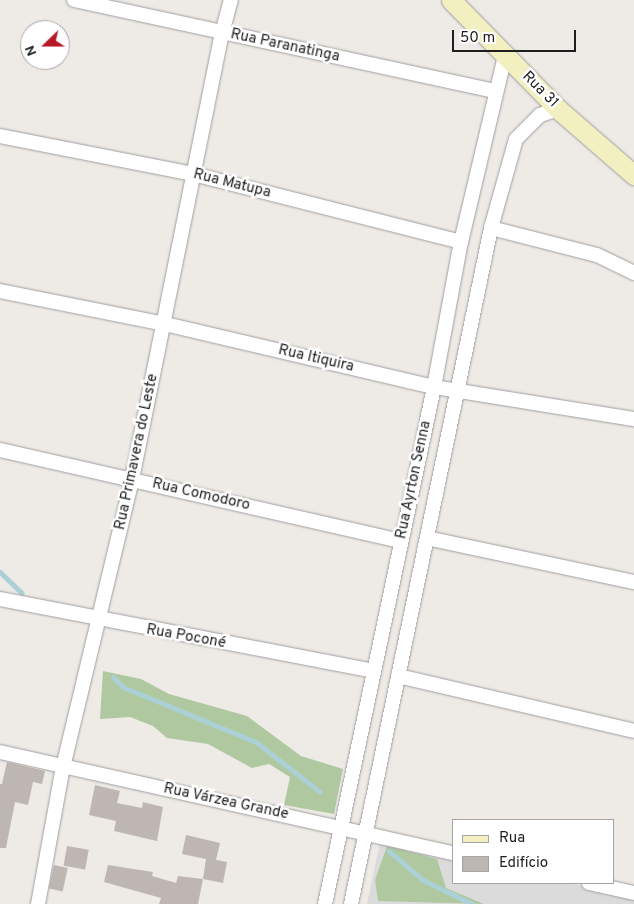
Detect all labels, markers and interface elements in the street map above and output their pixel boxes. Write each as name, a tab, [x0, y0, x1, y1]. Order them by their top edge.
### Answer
north arrow	[20, 20, 70, 70]
scale bar	[454, 20, 578, 52]
street label: Rua Paranatinga	[229, 26, 341, 66]
text: 50 m	[460, 29, 495, 48]
text: N	[22, 43, 41, 58]
street label: Rua 31	[518, 68, 562, 112]
street label: Rua Matupa	[191, 166, 273, 202]
street label: Rua Itiquira	[276, 342, 356, 376]
street label: Rua Primavera do Leste	[112, 372, 162, 532]
street label: Rua Ayrton Senna	[393, 419, 435, 541]
street label: Rua Comodoro	[150, 475, 252, 515]
street label: Rua Poconé	[145, 621, 227, 653]
street label: Rua Várzea Grande	[162, 780, 290, 824]
legend	[452, 819, 614, 884]
text: Rua	[499, 829, 525, 848]
text: Edifício	[499, 854, 548, 873]

